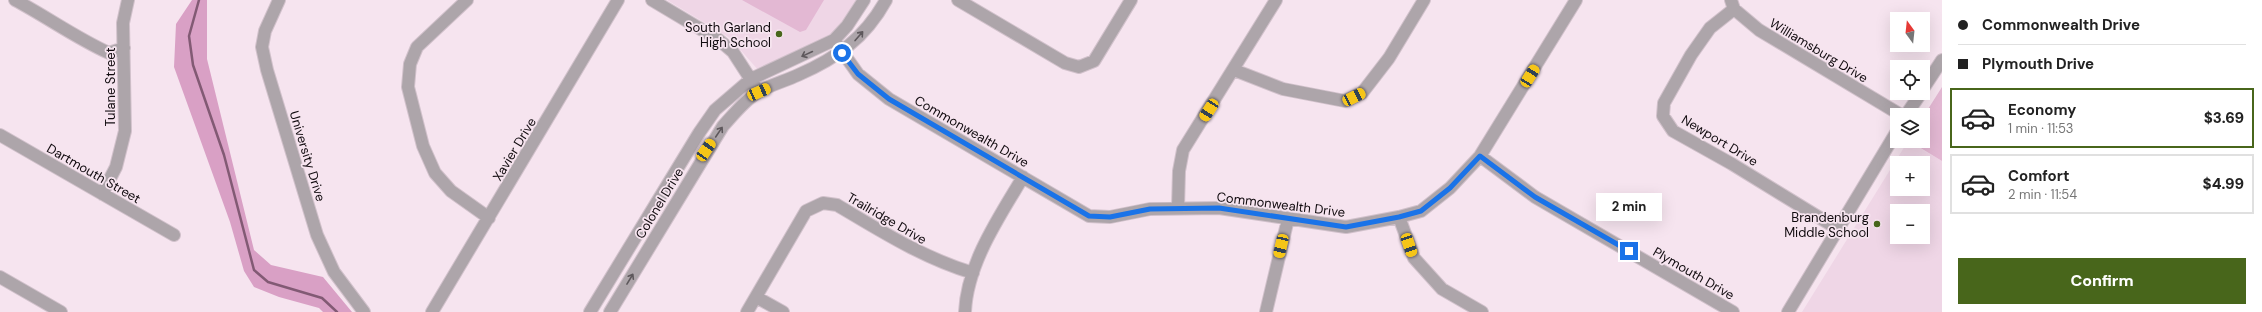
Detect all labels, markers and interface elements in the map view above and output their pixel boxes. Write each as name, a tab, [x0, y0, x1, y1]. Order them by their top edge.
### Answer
north arrow	[1890, 12, 1930, 52]
map controls	[1890, 12, 1930, 244]
street label: Williamsburg Drive	[1767, 14, 1871, 86]
text: Commonwealth Drive	[1982, 15, 2140, 35]
place label: South Garland High School	[685, 19, 771, 51]
marker: South Garland High School	[774, 29, 784, 39]
one-way arrow	[854, 31, 863, 42]
route start	[833, 44, 851, 62]
street label: Tulane Street	[102, 47, 119, 127]
one-way arrow	[801, 51, 813, 58]
text: Plymouth Drive	[1982, 54, 2094, 74]
button: locate	[1890, 60, 1930, 100]
car	[1519, 63, 1541, 89]
car	[746, 82, 772, 102]
car	[1341, 86, 1367, 108]
street label: Commonwealth Drive	[912, 92, 1032, 171]
car	[1197, 97, 1221, 123]
icon: car	[1960, 100, 1996, 136]
text: Economy	[2008, 100, 2076, 120]
button: layers	[1890, 108, 1930, 148]
text: $3.69	[2204, 108, 2244, 128]
street label: University Drive	[286, 109, 329, 204]
street label: Newport Drive	[1678, 111, 1761, 170]
street label: Xavier Drive	[489, 115, 540, 184]
text: 1 min · 11:53	[2008, 120, 2074, 137]
one-way arrow	[715, 126, 723, 137]
car	[694, 137, 718, 163]
street label: Dartmouth Street	[44, 140, 144, 207]
button: +	[1890, 156, 1930, 196]
street label: Colonel Drive	[632, 165, 687, 242]
icon: car	[1960, 166, 1996, 202]
text: Comfort	[2008, 166, 2069, 186]
text: $4.99	[2203, 174, 2244, 194]
text: 2 min · 11:54	[2008, 186, 2077, 203]
street label: Commonwealth Drive	[1216, 188, 1346, 221]
street label: Trailridge Drive	[844, 189, 930, 248]
callout: 2 min	[1596, 193, 1662, 221]
text: 2 min	[1612, 198, 1646, 215]
button: −	[1890, 204, 1930, 244]
place label: Brandenburg Middle School	[1784, 209, 1869, 241]
marker: Brandenburg Middle School	[1872, 219, 1882, 229]
car	[1399, 232, 1419, 258]
car	[1272, 233, 1290, 259]
route end	[1620, 242, 1638, 260]
street label: Plymouth Drive	[1650, 243, 1738, 304]
button: Confirm	[1958, 258, 2246, 304]
one-way arrow	[627, 273, 635, 285]

